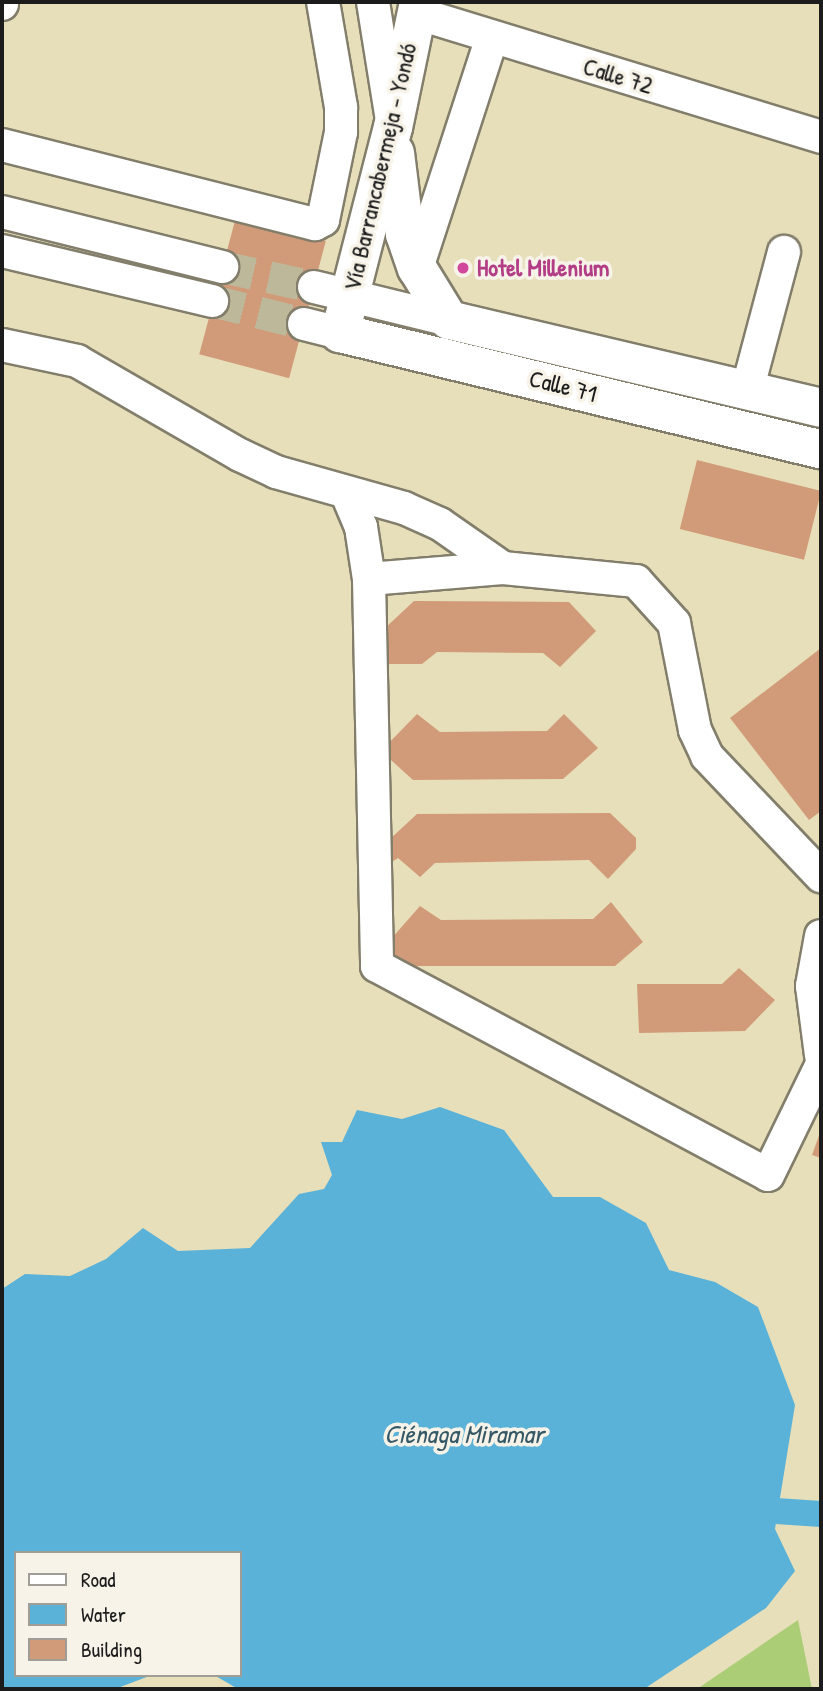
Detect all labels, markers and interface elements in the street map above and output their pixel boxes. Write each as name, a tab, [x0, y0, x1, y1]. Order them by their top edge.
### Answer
street label: Vía Barrancabermeja - Yondó	[337, 40, 423, 294]
street label: Calle 72	[580, 52, 656, 100]
place label: Hotel Millenium	[477, 254, 609, 282]
marker: Hotel Millenium	[455, 260, 471, 276]
street label: Calle 71	[526, 364, 600, 408]
water label: Ciénaga Miramar	[384, 1418, 544, 1450]
legend	[14, 1551, 242, 1677]
text: Road	[81, 1565, 115, 1594]
text: Water	[81, 1600, 126, 1629]
text: Building	[81, 1635, 142, 1664]

